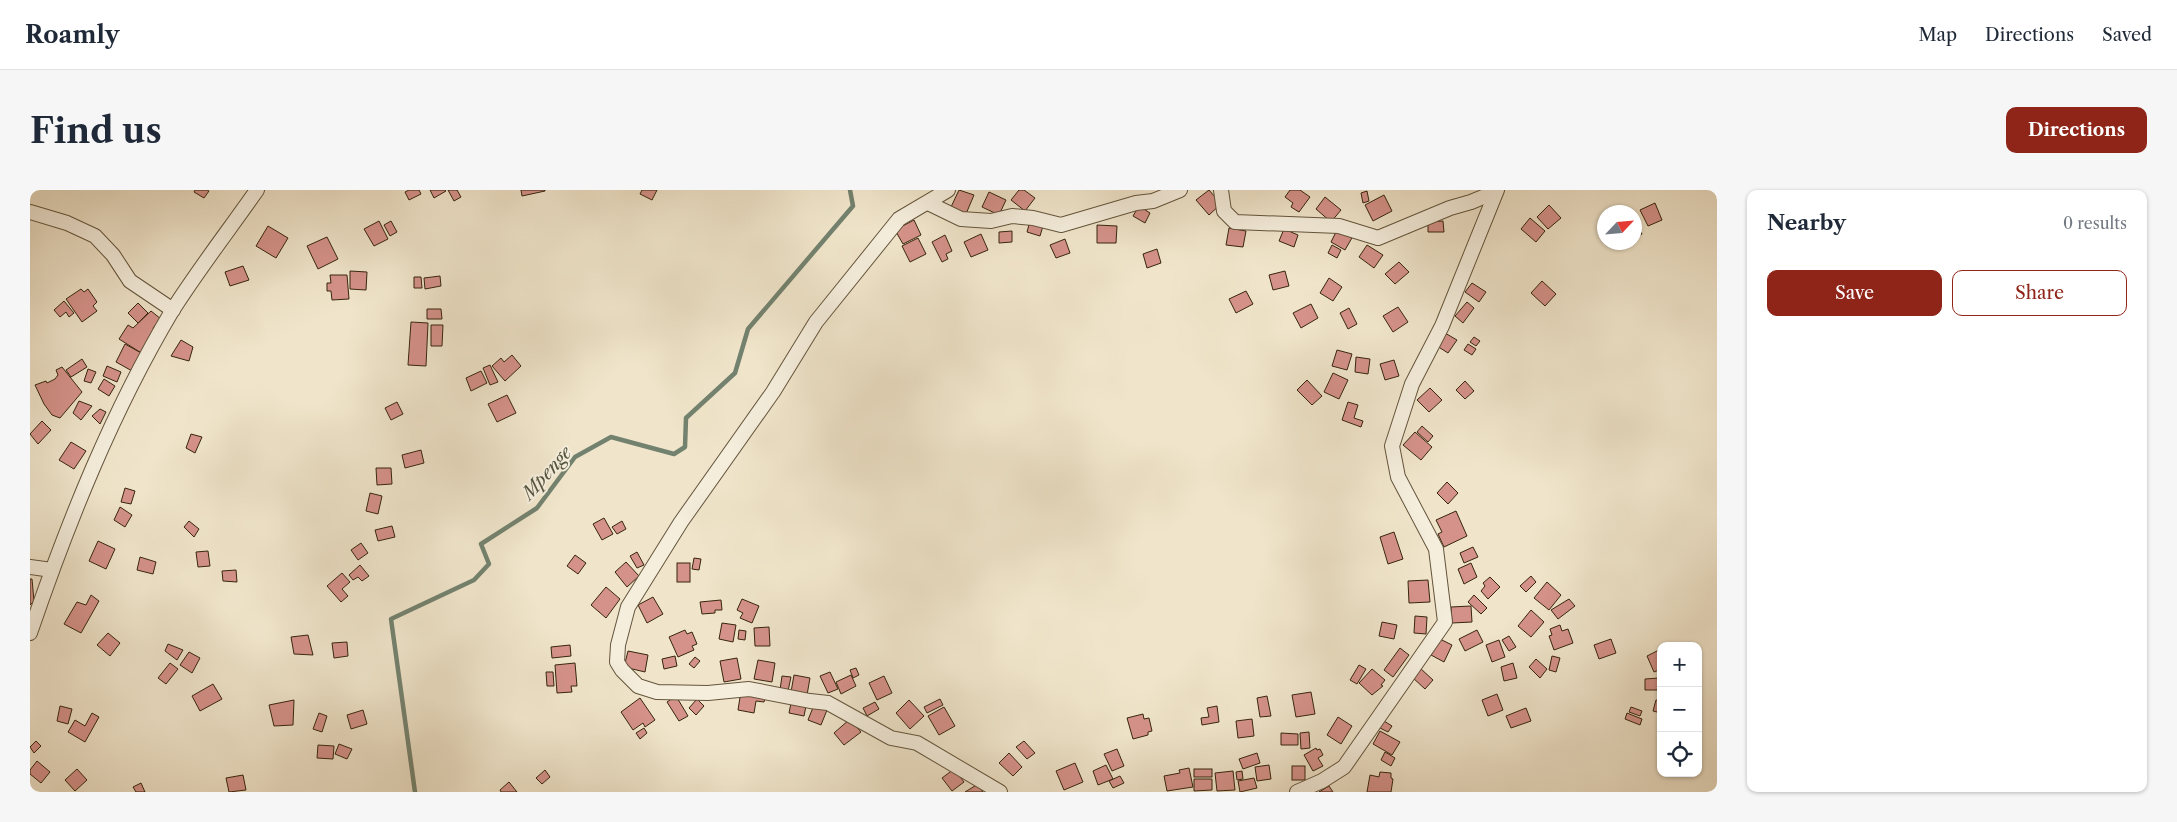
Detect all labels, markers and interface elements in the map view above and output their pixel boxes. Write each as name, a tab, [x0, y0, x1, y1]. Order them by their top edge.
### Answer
text: Roamly	[25, 20, 119, 49]
text: Map	[1918, 24, 1957, 46]
text: Directions	[1985, 24, 2074, 46]
text: Saved	[2102, 24, 2152, 46]
button: Directions	[2006, 107, 2147, 153]
text: Find us	[30, 109, 162, 152]
north arrow	[1597, 205, 1642, 250]
text: Nearby	[1767, 210, 1846, 235]
text: 0 results	[2063, 213, 2127, 233]
button: Save	[1767, 270, 1942, 316]
button: Share	[1952, 270, 2127, 316]
water label: Mpenge	[516, 441, 577, 506]
map controls	[1657, 642, 1702, 777]
button: +	[1657, 642, 1702, 687]
button: −	[1657, 687, 1702, 732]
button: locate	[1657, 732, 1702, 777]

